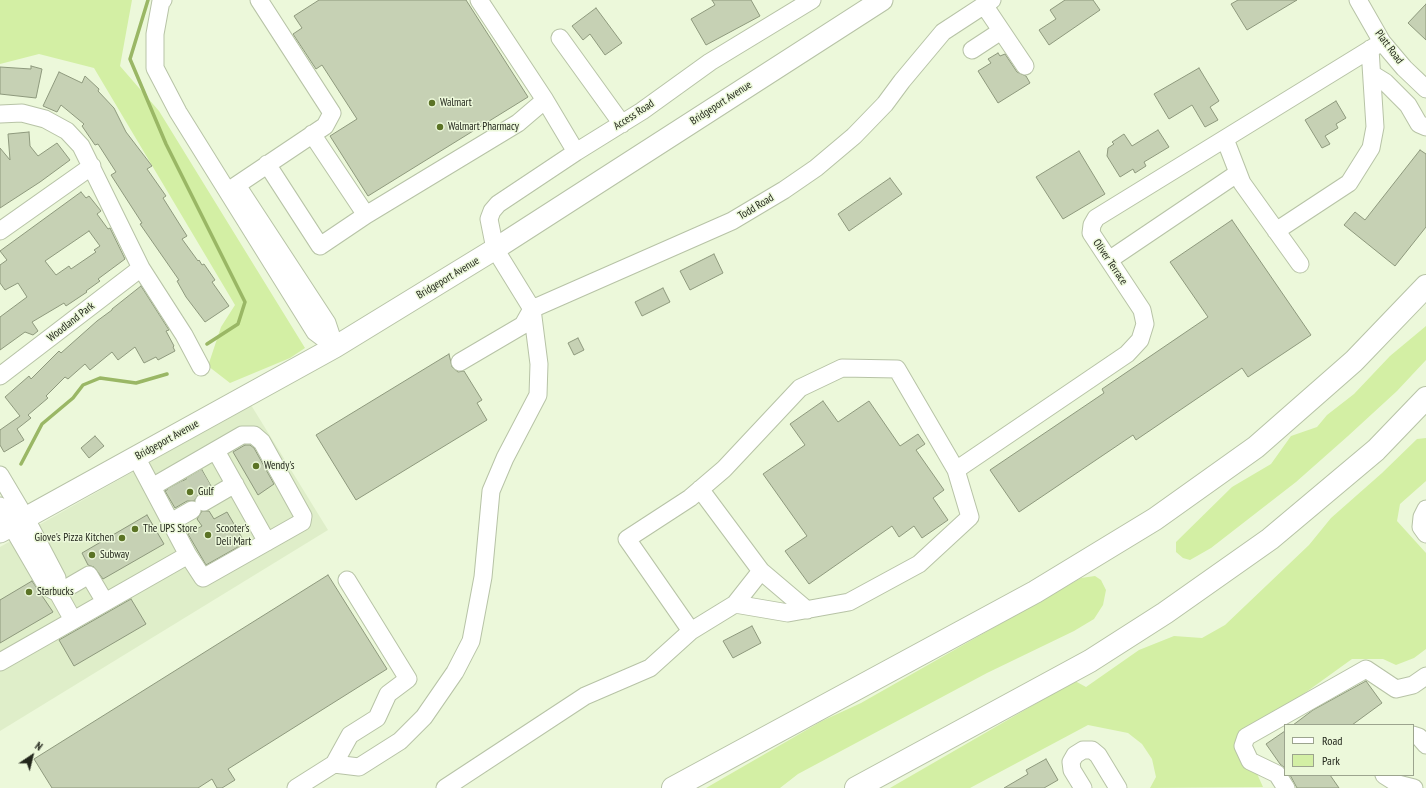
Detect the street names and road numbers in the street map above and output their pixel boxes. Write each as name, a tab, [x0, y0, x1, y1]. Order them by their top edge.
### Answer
street label: Platt Road	[1372, 27, 1406, 67]
street label: Bridgeport Avenue	[688, 78, 754, 128]
street label: Access Road	[611, 97, 657, 133]
street label: Todd Road	[736, 191, 776, 223]
street label: Oliver Terrace	[1090, 237, 1130, 287]
street label: Bridgeport Avenue	[414, 254, 482, 302]
street label: Woodland Park	[45, 299, 97, 345]
street label: Bridgeport Avenue	[133, 417, 201, 463]

